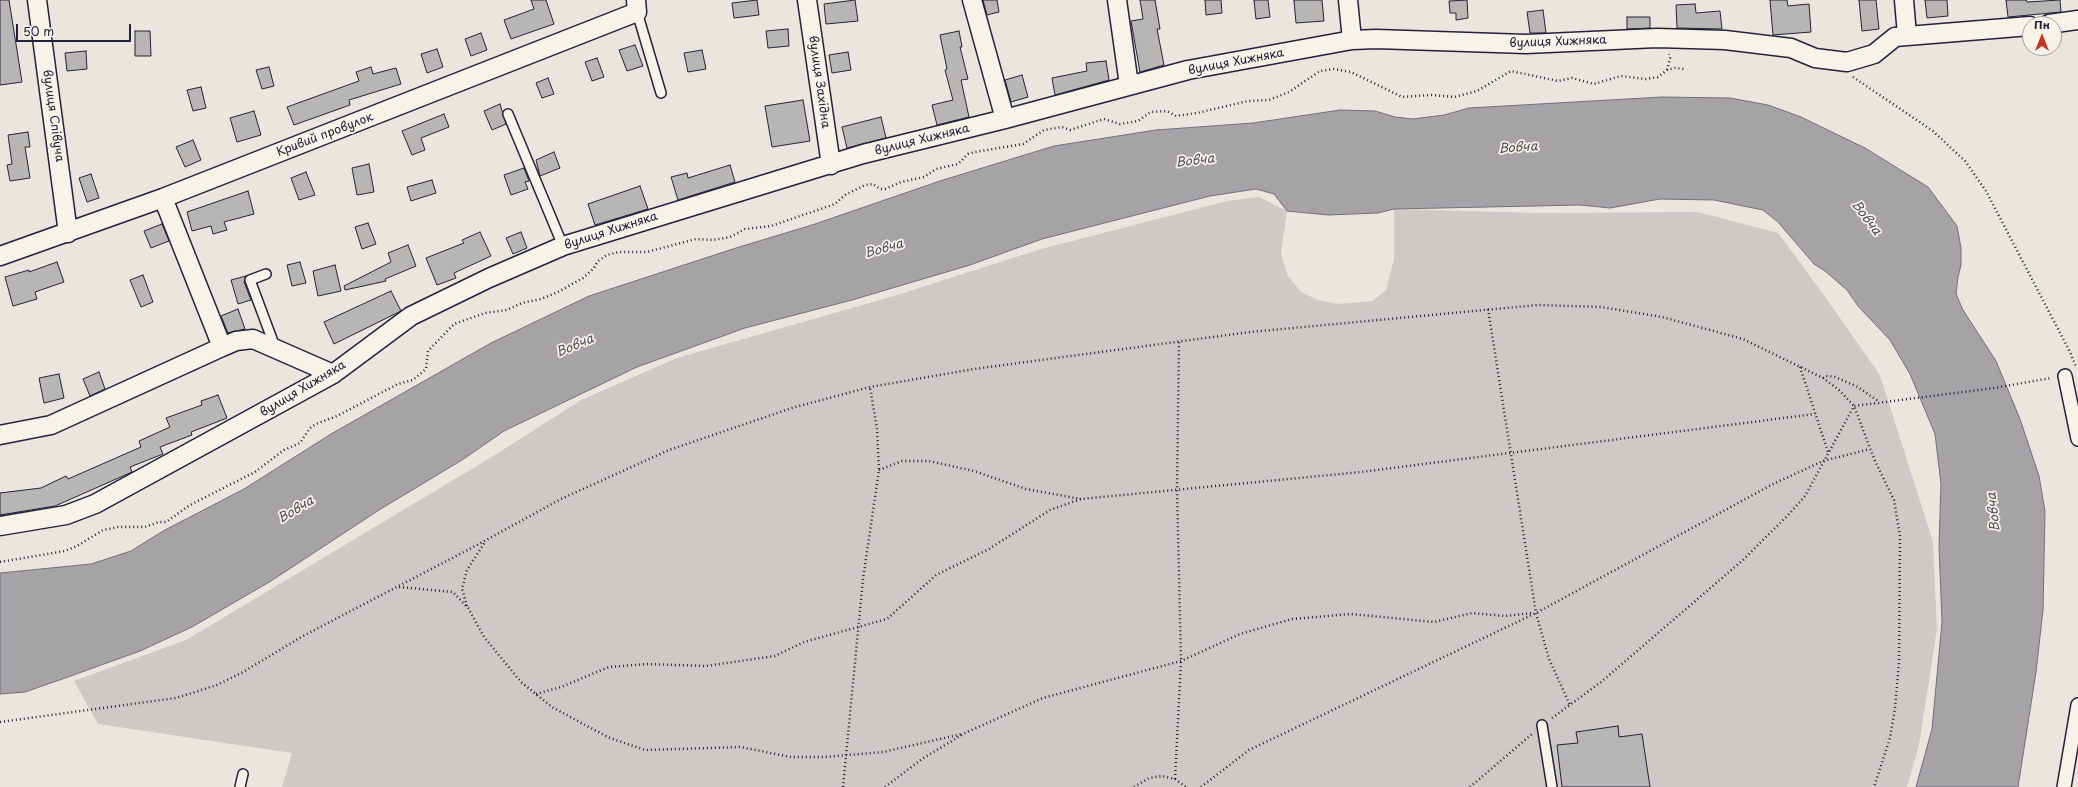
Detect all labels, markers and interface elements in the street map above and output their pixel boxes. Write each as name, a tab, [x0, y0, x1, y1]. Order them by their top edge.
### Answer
scale bar	[18, 16, 133, 42]
north arrow	[2022, 16, 2062, 56]
text: Пн	[2034, 16, 2050, 33]
text: 50 m	[23, 22, 54, 40]
street label: вулиця Хижняка	[1509, 33, 1607, 51]
street label: вулиця Західна	[805, 35, 833, 129]
street label: вулиця Хижняка	[1187, 46, 1285, 78]
street label: вулиця Співуча	[39, 69, 67, 163]
street label: Кривий провулок	[275, 110, 375, 160]
street label: вулиця Хижняка	[873, 121, 971, 159]
water label: Вовча	[1498, 139, 1538, 157]
water label: Вовча	[1175, 151, 1215, 171]
water label: Вовча	[1848, 198, 1884, 238]
street label: вулиця Хижняка	[563, 209, 659, 253]
water label: Вовча	[863, 236, 905, 262]
water label: Вовча	[554, 331, 596, 361]
street label: вулиця Хижняка	[258, 358, 348, 420]
water label: Вовча	[1984, 492, 2004, 532]
water label: Вовча	[275, 493, 317, 527]

